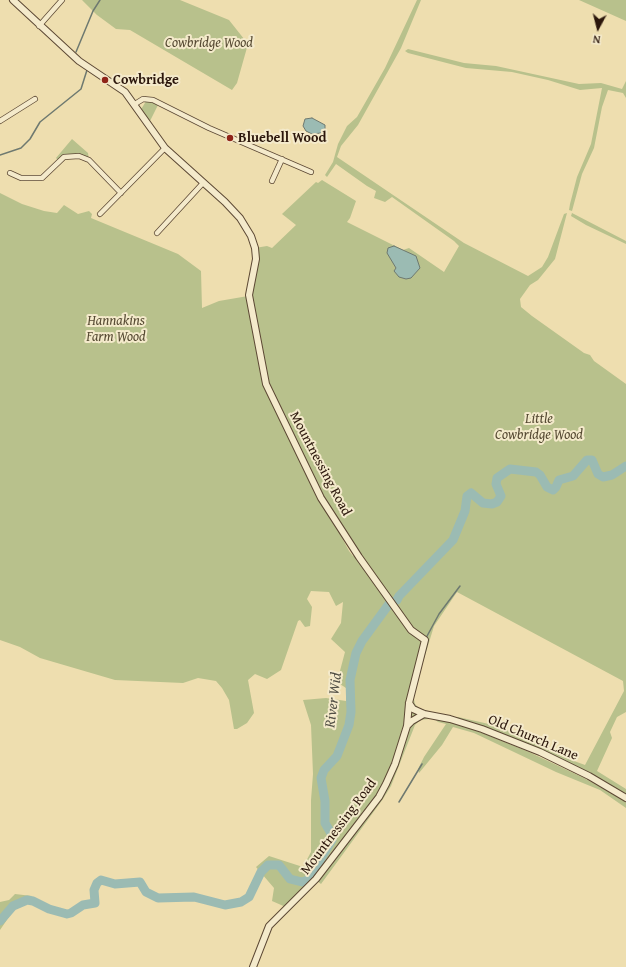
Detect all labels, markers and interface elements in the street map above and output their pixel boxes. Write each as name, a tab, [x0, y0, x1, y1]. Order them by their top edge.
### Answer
north arrow	[578, 8, 618, 48]
text: N	[592, 32, 601, 48]
park label: Cowbridge Wood	[165, 35, 253, 51]
place label: Cowbridge	[113, 72, 179, 88]
marker: Cowbridge	[100, 75, 110, 85]
place label: Bluebell Wood	[238, 130, 326, 146]
marker: Bluebell Wood	[225, 133, 235, 143]
park label: Hannakins Farm Wood	[86, 313, 146, 346]
street label: Mountnessing Road	[285, 409, 355, 519]
park label: Little Cowbridge Wood	[495, 411, 583, 444]
water label: River Wid	[322, 671, 346, 729]
street label: Old Church Lane	[485, 711, 581, 765]
street label: Mountnessing Road	[297, 776, 381, 878]

